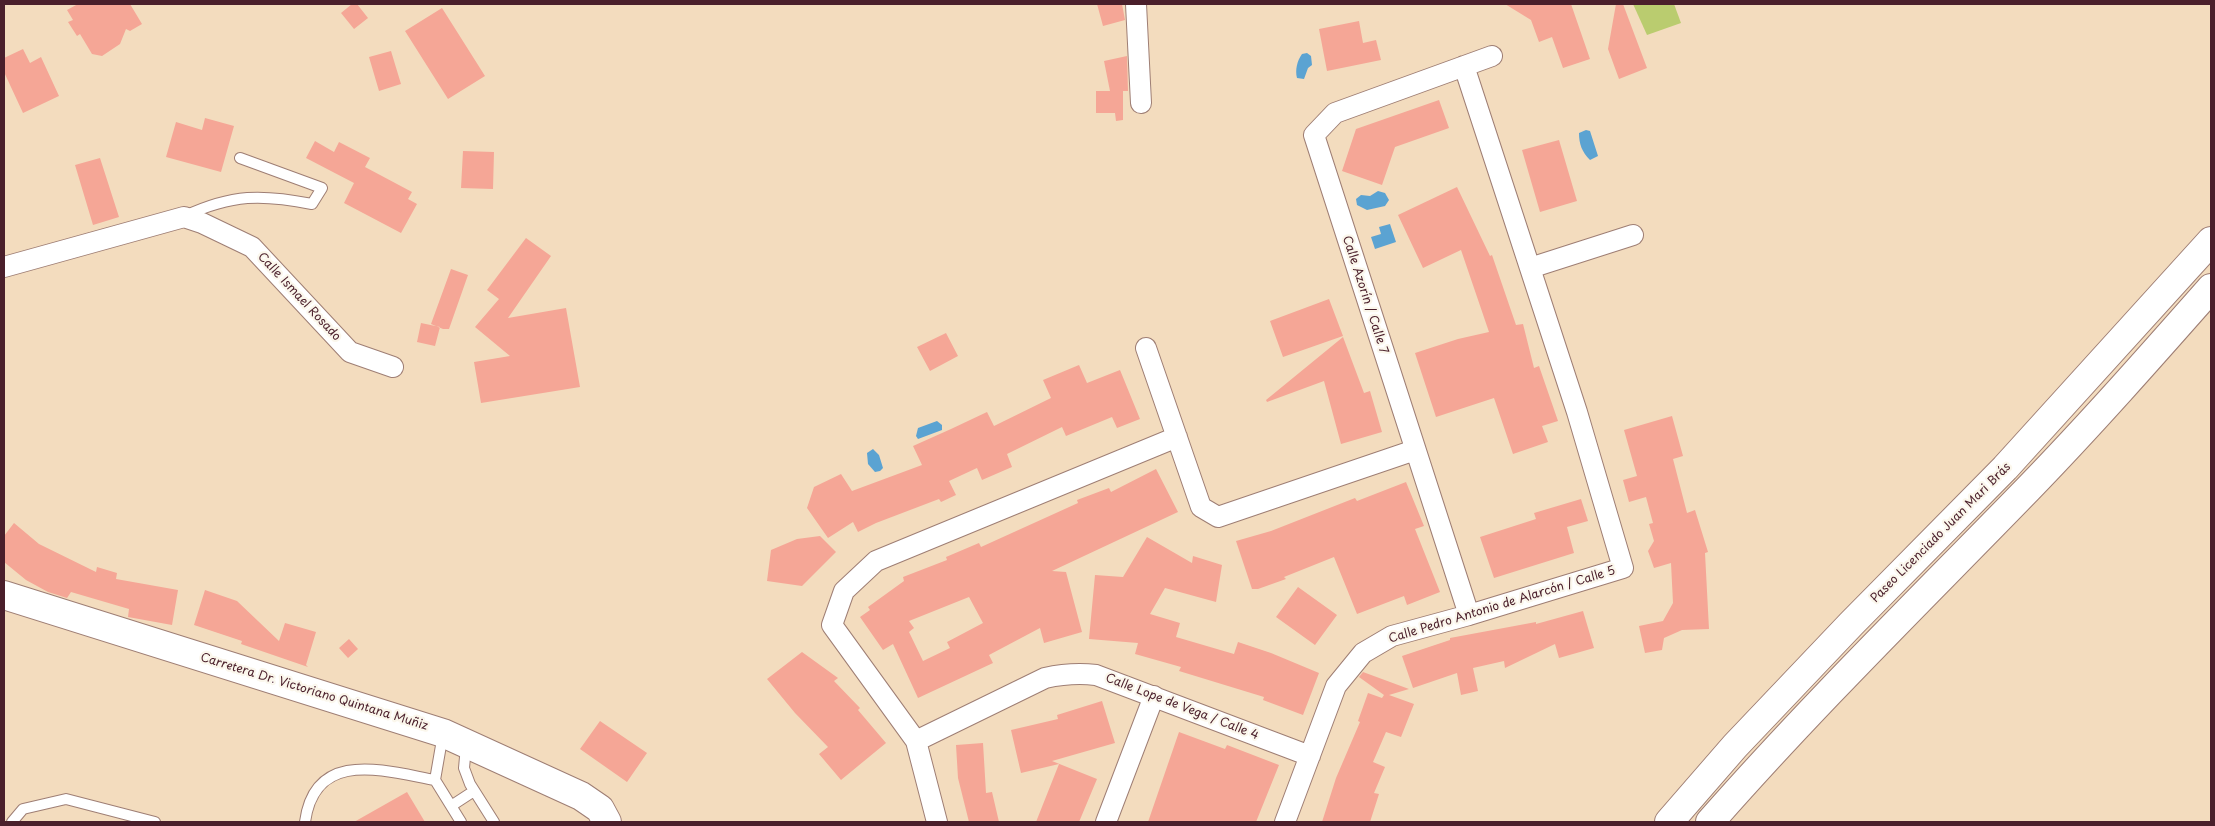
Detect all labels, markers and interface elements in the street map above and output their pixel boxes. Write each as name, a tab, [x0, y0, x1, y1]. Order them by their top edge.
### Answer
street label: Calle Azorín / Calle 7	[1339, 234, 1391, 356]
street label: Calle Ismael Rosado	[254, 250, 344, 344]
street label: Paseo Licenciado Juan Mari Brás	[1868, 460, 2014, 606]
street label: Calle Pedro Antonio de Alarcón / Calle 5	[1387, 564, 1617, 646]
street label: Carretera Dr. Victoriano Quintana Muñiz	[199, 650, 429, 734]
street label: Calle Lope de Vega / Calle 4	[1103, 671, 1261, 743]

